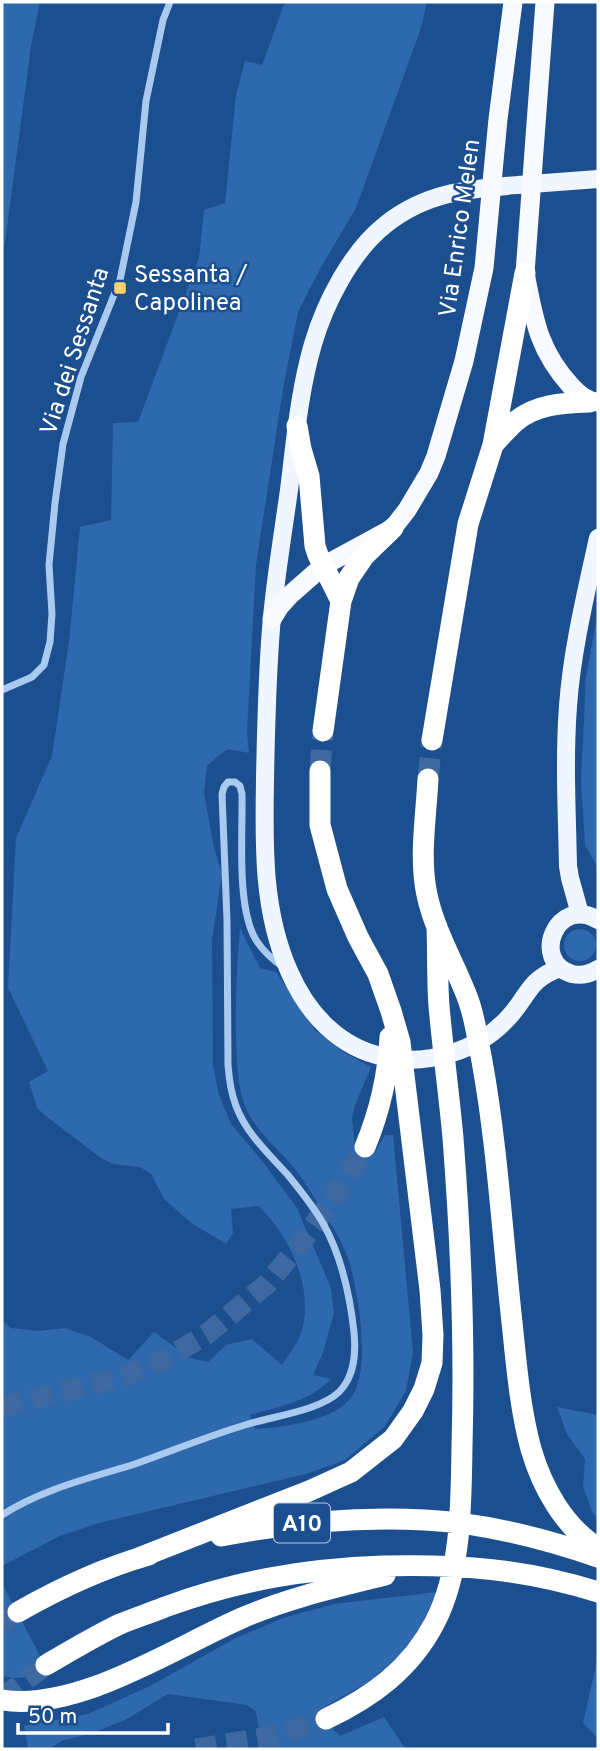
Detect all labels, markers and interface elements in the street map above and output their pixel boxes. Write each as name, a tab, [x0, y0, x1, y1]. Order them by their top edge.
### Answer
street label: Via Enrico Melen	[434, 137, 488, 319]
place label: Sessanta / Capolinea	[134, 261, 248, 319]
street label: Via dei Sessanta	[35, 264, 117, 439]
marker: Sessanta / Capolinea	[112, 280, 128, 296]
road number: A10	[274, 1504, 330, 1542]
scale bar	[18, 1692, 168, 1736]
text: 50 m	[28, 1704, 77, 1731]

